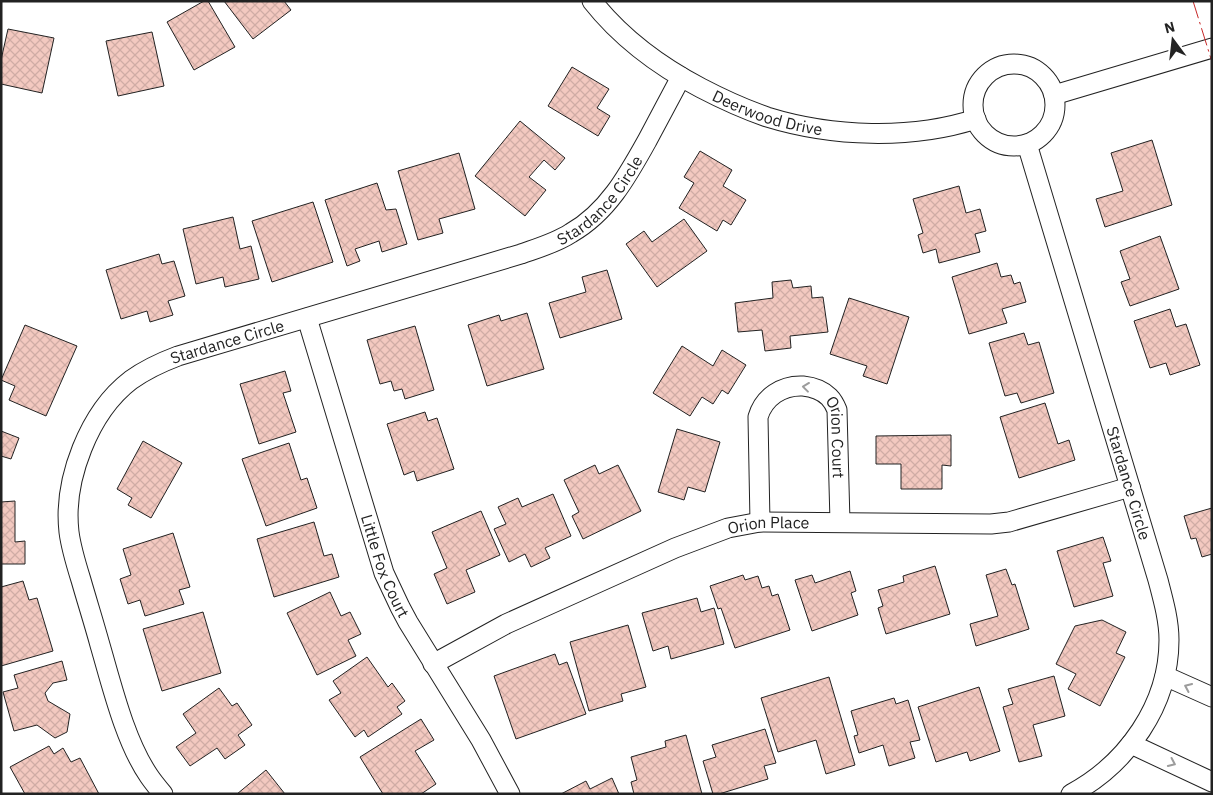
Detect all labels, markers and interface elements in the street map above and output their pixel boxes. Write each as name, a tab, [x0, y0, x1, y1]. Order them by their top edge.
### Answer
north arrow	[1148, 15, 1198, 65]
text: N	[1162, 17, 1177, 37]
street label: Deerwood Drive	[709, 85, 824, 139]
street label: Stardance Circle	[553, 152, 647, 249]
street label: Stardance Circle	[167, 315, 286, 368]
one-way arrow	[802, 382, 810, 393]
street label: Orion Court	[822, 392, 849, 478]
street label: Stardance Circle	[1102, 424, 1155, 542]
street label: Little Fox Court	[357, 512, 414, 621]
street label: Orion Place	[726, 512, 810, 538]
one-way arrow	[1184, 682, 1193, 693]
one-way arrow	[1166, 757, 1175, 767]

